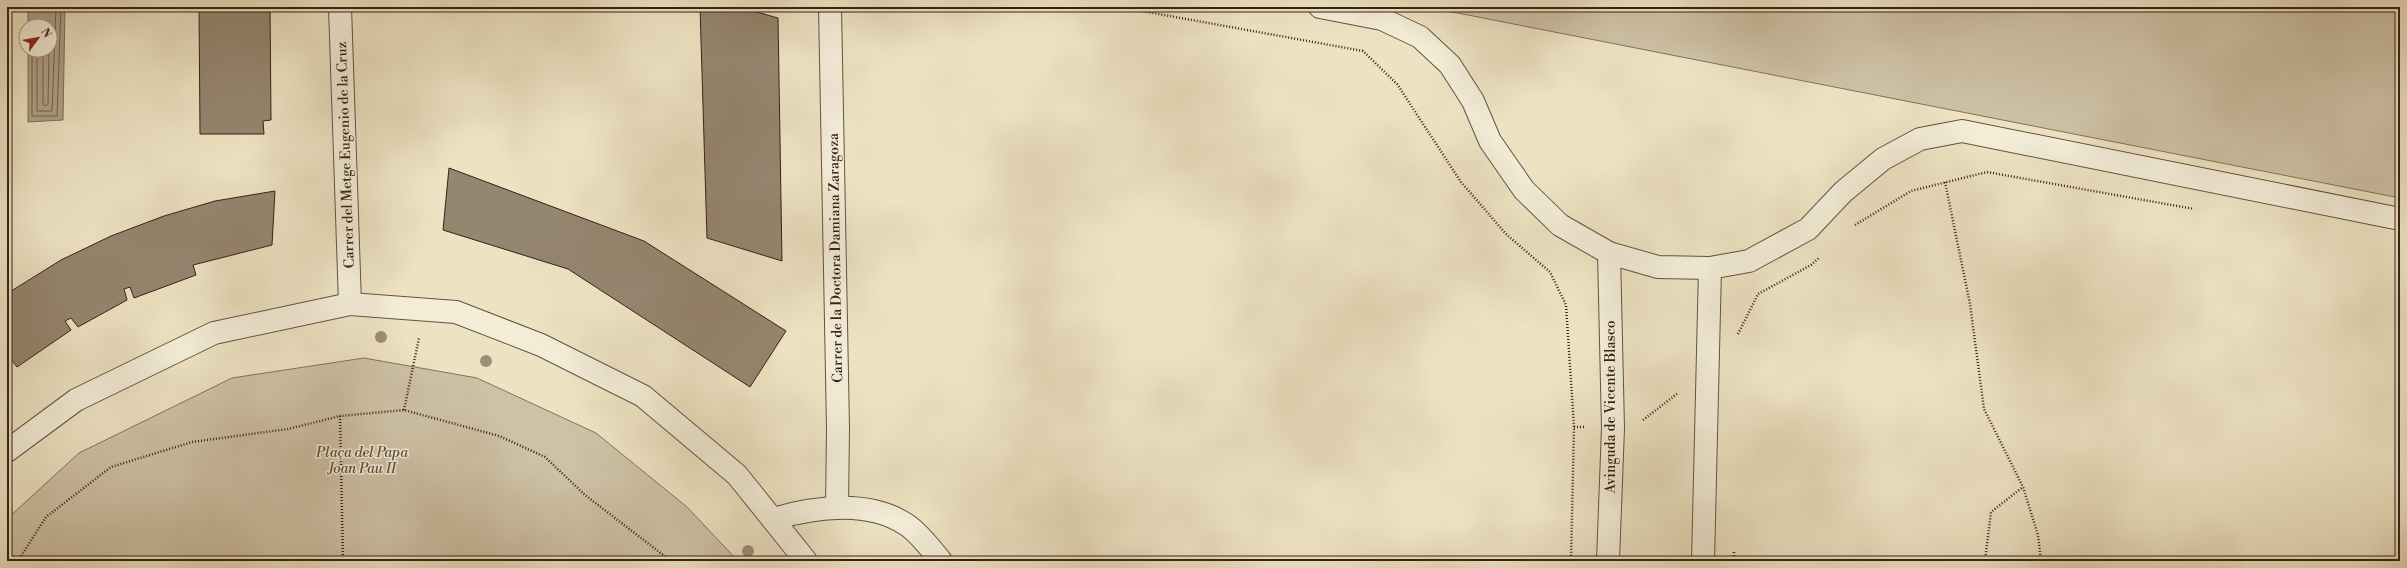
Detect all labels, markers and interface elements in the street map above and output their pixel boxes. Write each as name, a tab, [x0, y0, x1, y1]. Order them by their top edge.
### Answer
north arrow	[18, 18, 58, 58]
text: N	[37, 26, 54, 41]
street label: Carrer del Metge Eugenio de la Cruz	[333, 41, 359, 269]
street label: Carrer de la Doctora Damiana Zaragoza	[825, 132, 847, 383]
street label: Avinguda de Vicente Blasco	[1602, 320, 1620, 495]
park label: Plaça del Papa Joan Pau II	[315, 444, 408, 478]

